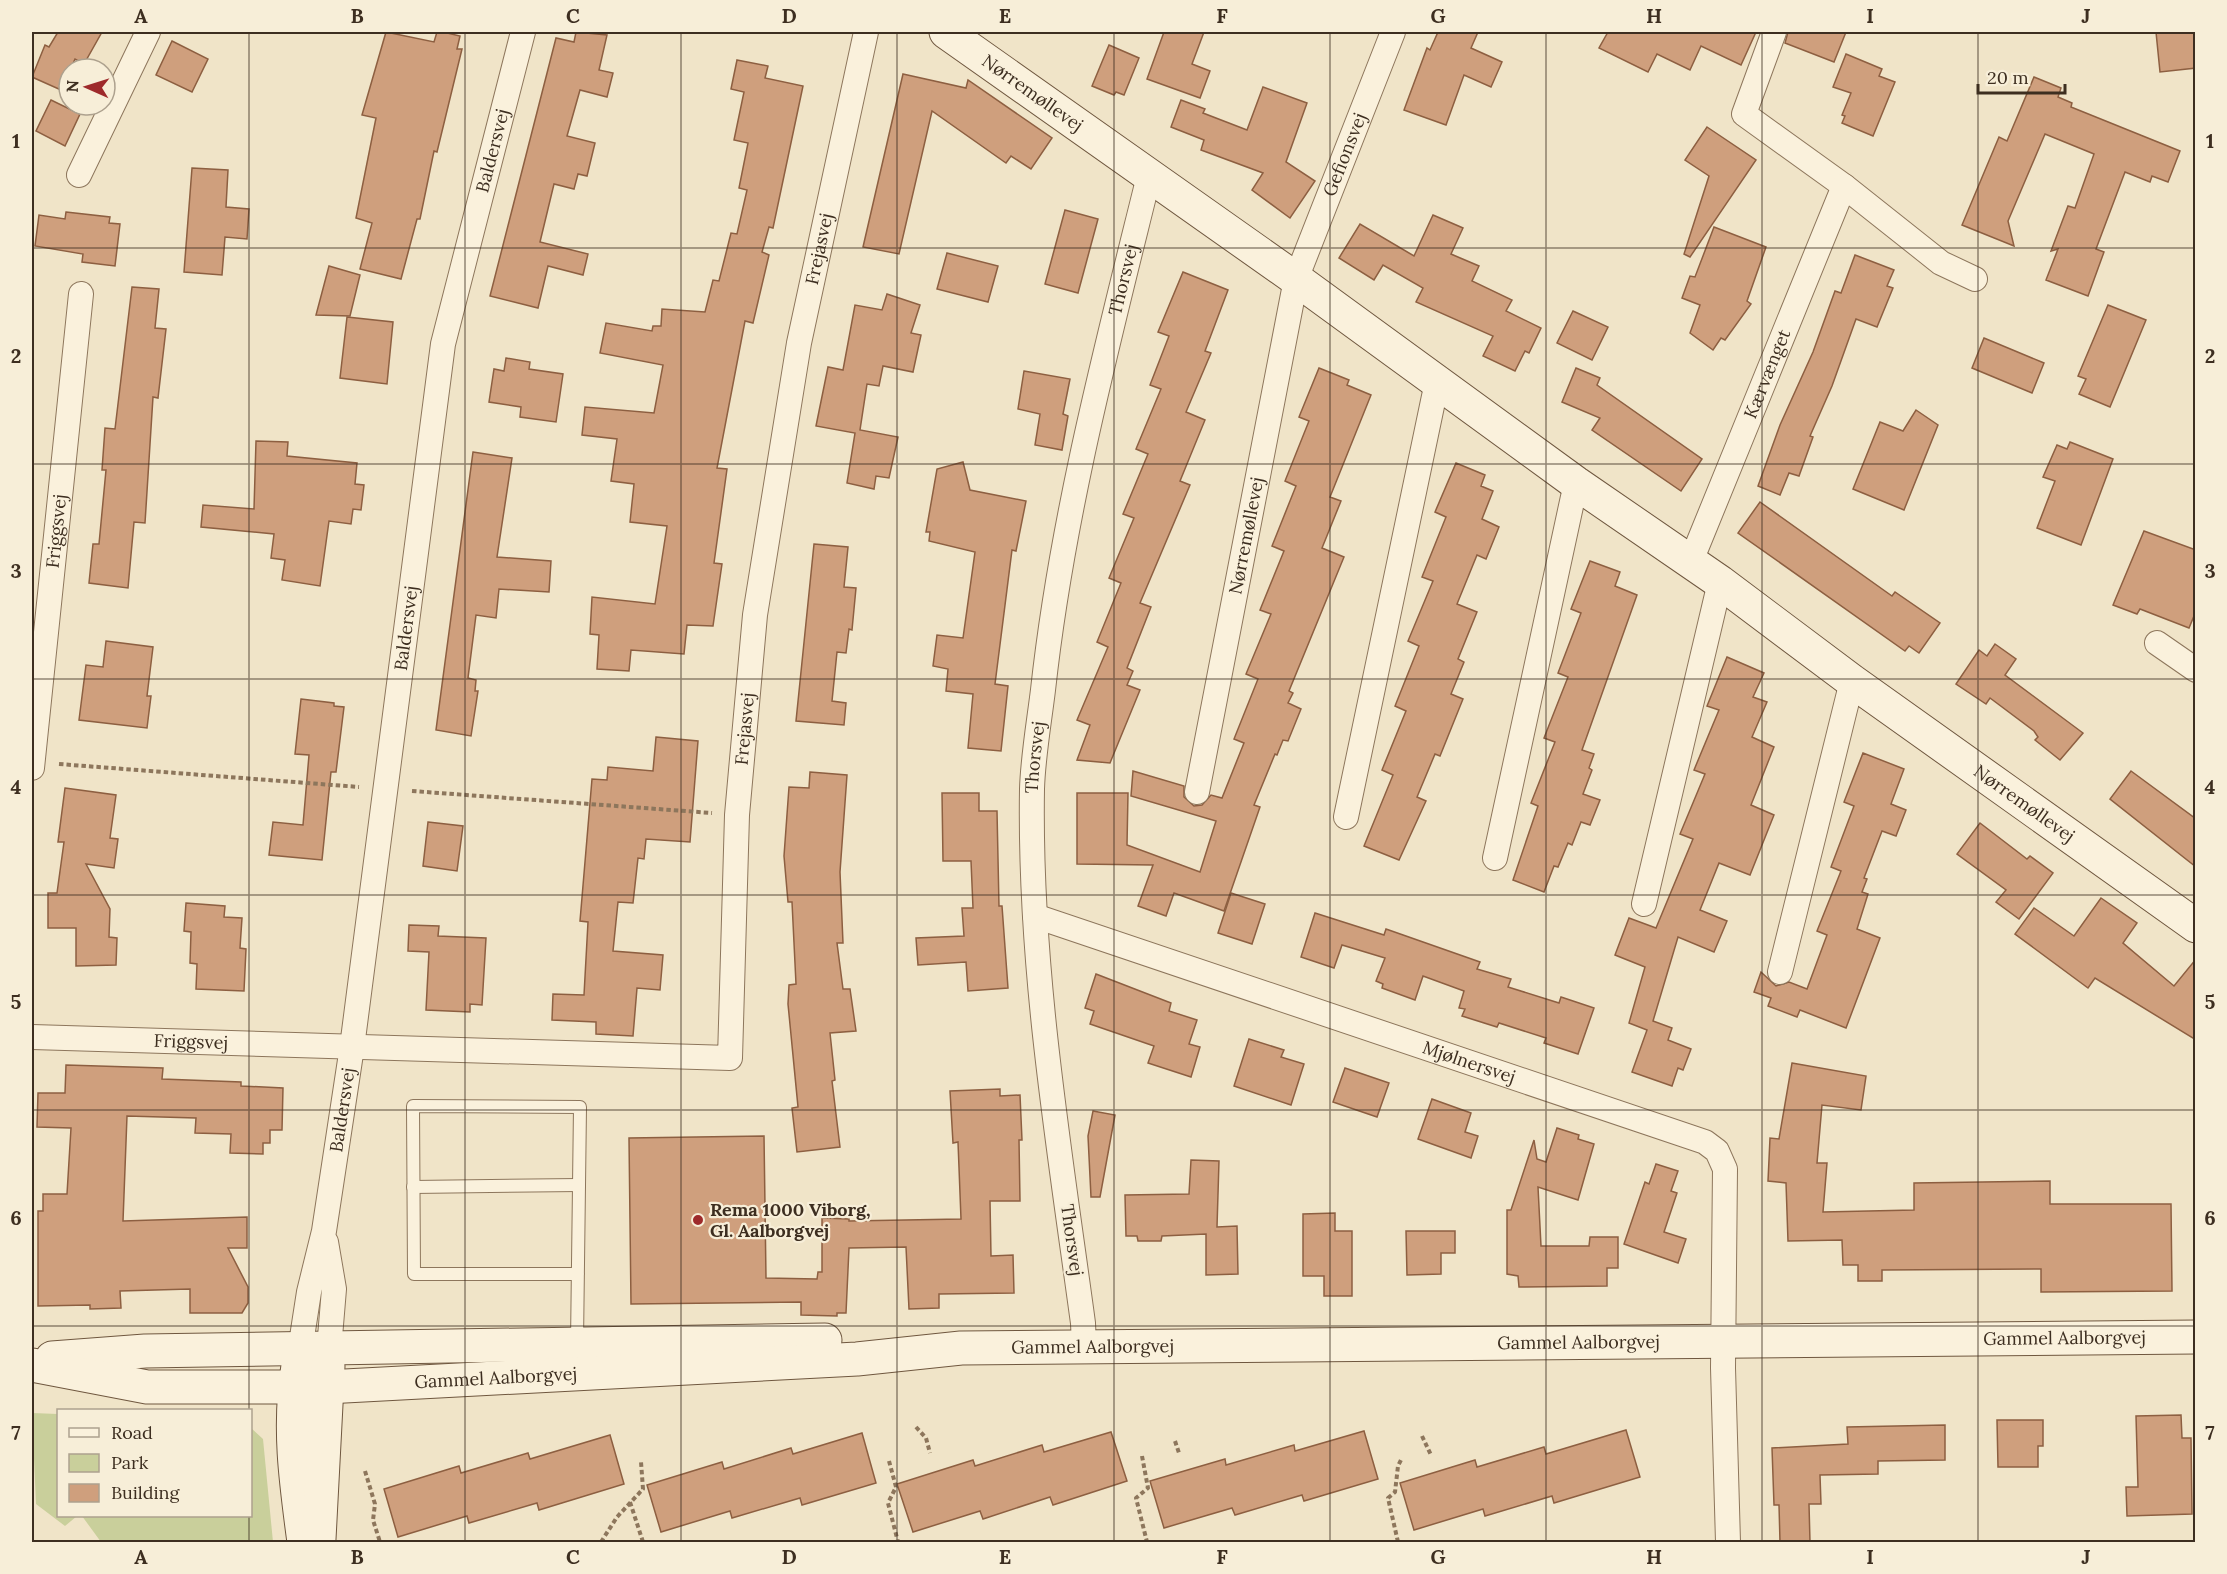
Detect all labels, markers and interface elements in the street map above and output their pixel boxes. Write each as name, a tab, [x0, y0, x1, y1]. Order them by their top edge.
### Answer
text: A	[134, 3, 148, 28]
text: B	[350, 3, 364, 28]
text: C	[566, 3, 580, 28]
text: D	[781, 3, 797, 28]
text: E	[999, 3, 1011, 28]
text: F	[1216, 3, 1228, 28]
text: G	[1430, 3, 1446, 28]
text: H	[1646, 3, 1662, 28]
text: I	[1866, 3, 1874, 28]
text: J	[2081, 3, 2091, 28]
street label: Nørremøllevej	[978, 49, 1088, 136]
north arrow	[57, 57, 117, 117]
scale bar	[1978, 57, 2065, 95]
text: 20 m	[1987, 66, 2029, 89]
text: N	[62, 80, 82, 93]
street label: Baldersvej	[470, 106, 514, 195]
street label: Gefionsvej	[1318, 109, 1371, 200]
text: 1	[12, 128, 20, 153]
text: 1	[2206, 128, 2214, 153]
street label: Frejasvej	[800, 211, 838, 287]
street label: Thorsvej	[1103, 242, 1143, 318]
street label: Kærvænget	[1738, 326, 1795, 422]
text: 2	[11, 343, 21, 368]
text: 2	[2205, 343, 2215, 368]
street label: Nørremøllevej	[1223, 475, 1269, 596]
street label: Friggsvej	[41, 493, 71, 569]
text: 3	[10, 558, 22, 583]
text: 3	[2204, 558, 2216, 583]
street label: Baldersvej	[389, 584, 423, 672]
street label: Frejasvej	[730, 691, 759, 766]
street label: Thorsvej	[1020, 720, 1050, 794]
street label: Nørremøllevej	[1969, 759, 2080, 847]
text: 4	[11, 774, 22, 799]
text: 4	[2205, 774, 2216, 799]
text: 5	[11, 989, 22, 1014]
text: 5	[2205, 989, 2216, 1014]
street label: Friggsvej	[153, 1029, 228, 1054]
street label: Mjølnersvej	[1420, 1036, 1519, 1088]
street label: Baldersvej	[324, 1066, 360, 1154]
place label: Rema 1000 Viborg, Gl. Aalborgvej	[710, 1198, 871, 1242]
street label: Thorsvej	[1056, 1202, 1089, 1277]
text: 6	[10, 1205, 22, 1230]
text: 6	[2204, 1205, 2216, 1230]
marker: Rema 1000 Viborg, Gl. Aalborgvej	[691, 1213, 705, 1227]
street label: Gammel Aalborgvej	[1983, 1325, 2146, 1350]
street label: Gammel Aalborgvej	[1497, 1330, 1660, 1354]
street label: Gammel Aalborgvej	[1011, 1334, 1174, 1359]
street label: Gammel Aalborgvej	[414, 1362, 578, 1393]
legend	[57, 1409, 252, 1517]
text: 7	[11, 1420, 21, 1445]
text: 7	[2205, 1420, 2215, 1445]
text: Road	[111, 1421, 153, 1444]
text: Park	[111, 1451, 149, 1474]
text: Building	[111, 1481, 181, 1504]
text: A	[134, 1544, 148, 1569]
text: B	[350, 1544, 364, 1569]
text: C	[566, 1544, 580, 1569]
text: D	[781, 1544, 797, 1569]
text: E	[999, 1544, 1011, 1569]
text: F	[1216, 1544, 1228, 1569]
text: G	[1430, 1544, 1446, 1569]
text: H	[1646, 1544, 1662, 1569]
text: I	[1866, 1544, 1874, 1569]
text: J	[2081, 1544, 2091, 1569]

